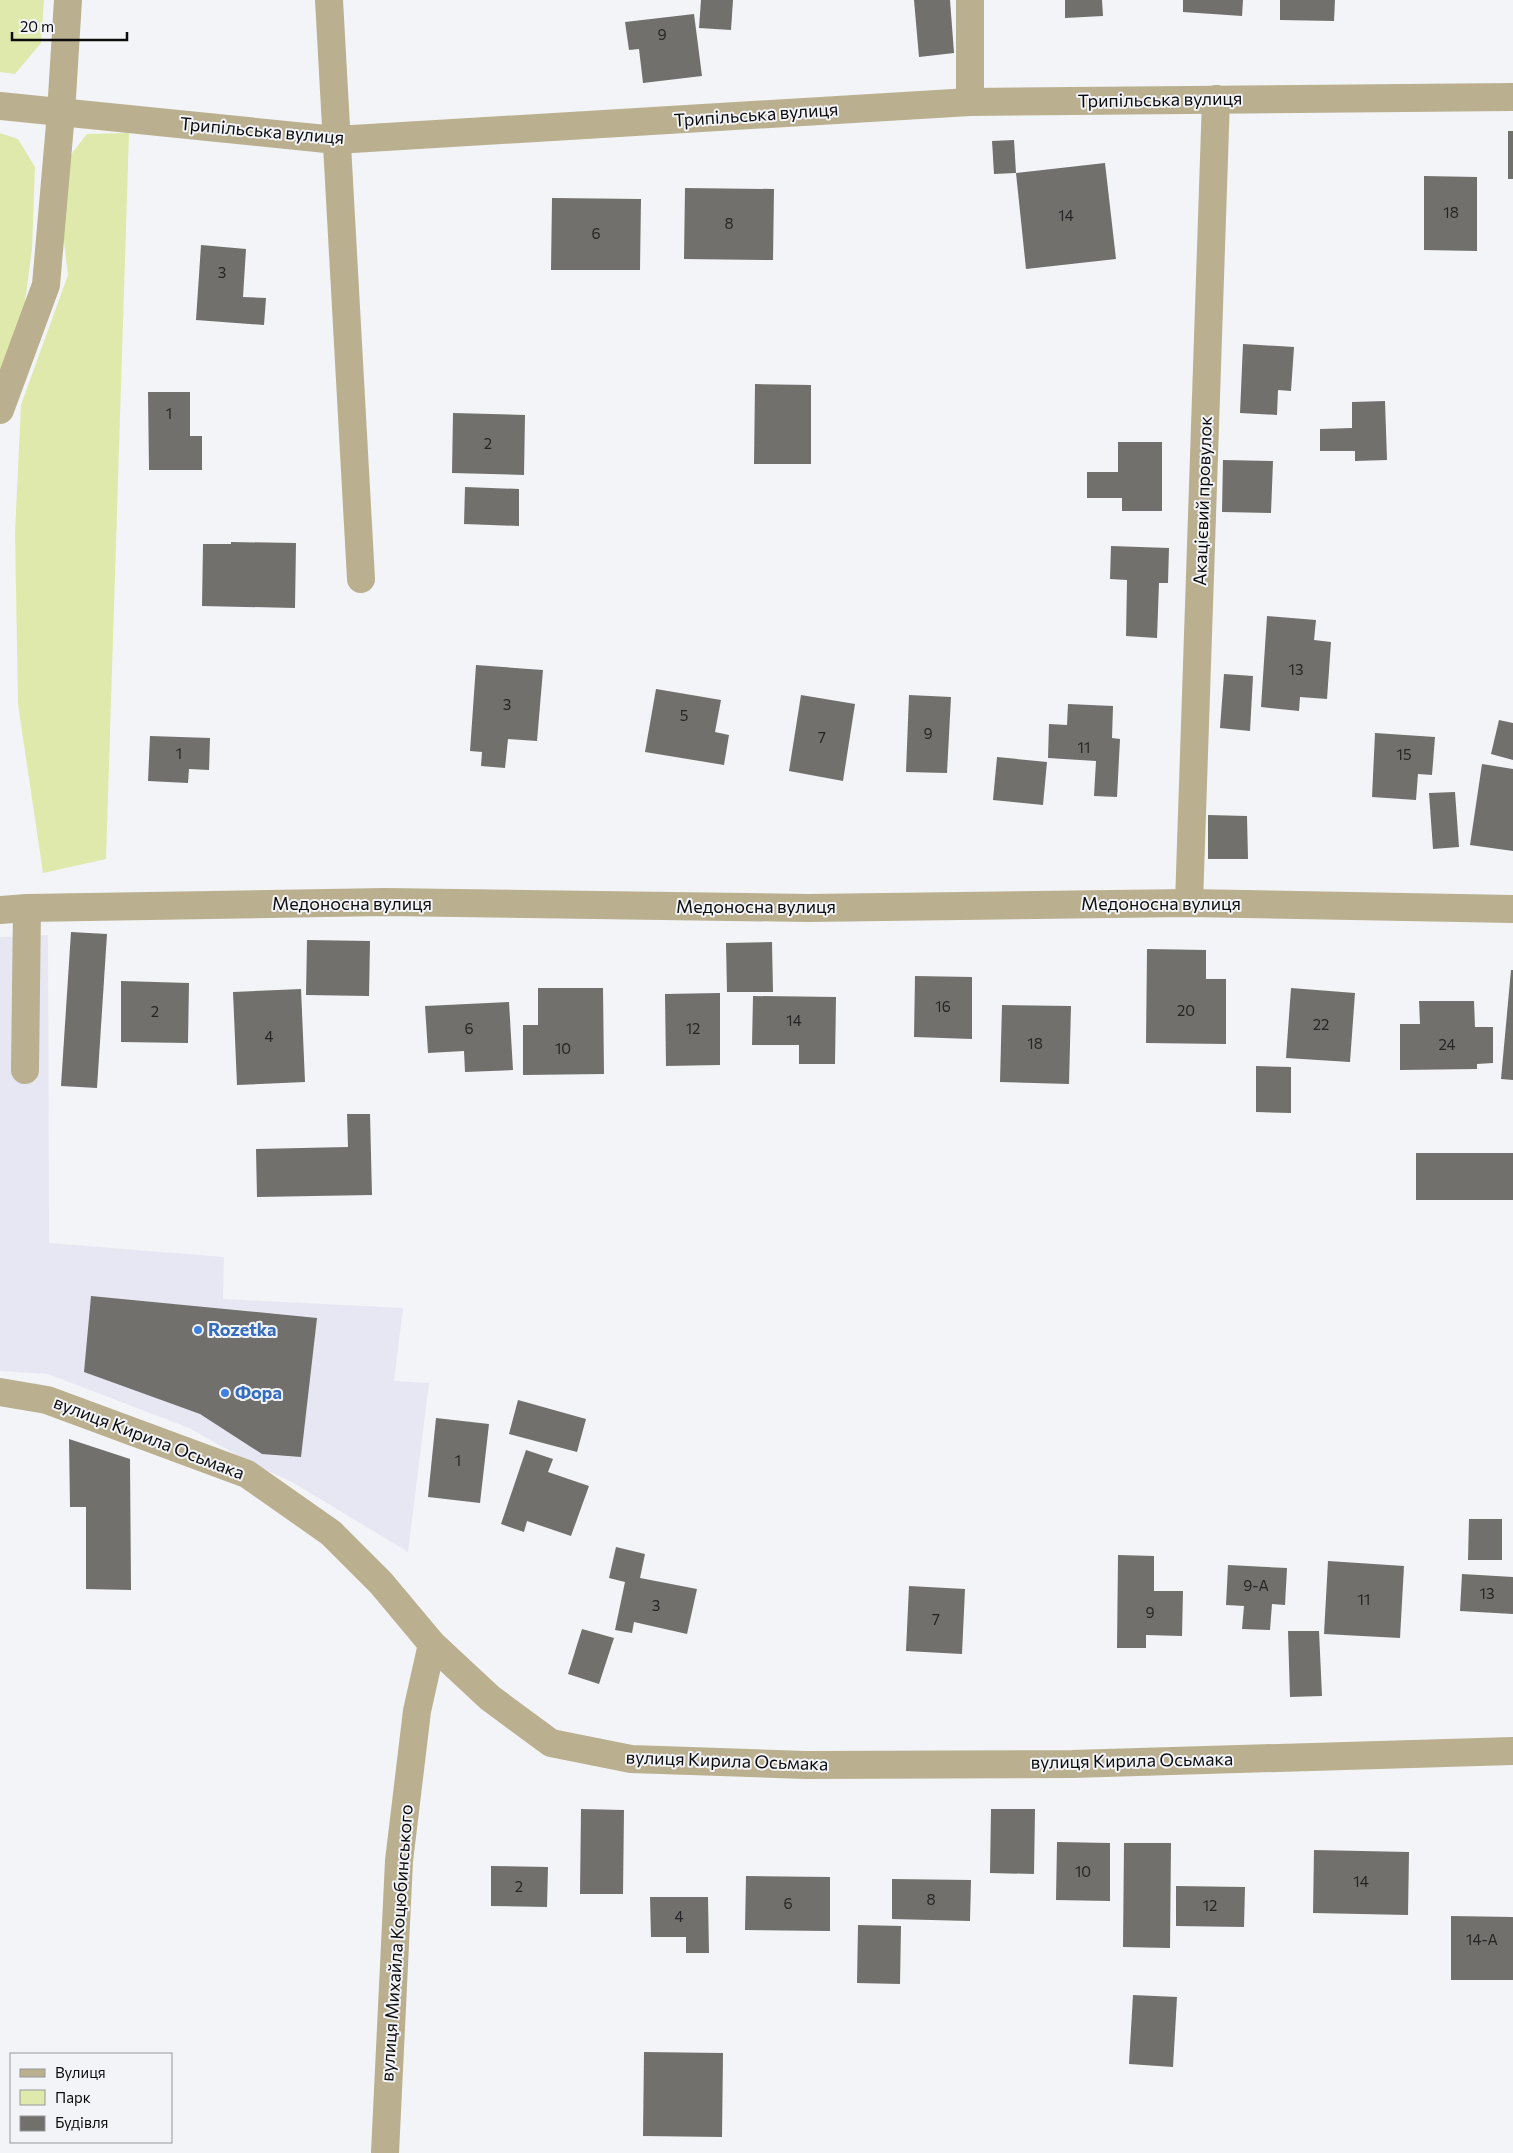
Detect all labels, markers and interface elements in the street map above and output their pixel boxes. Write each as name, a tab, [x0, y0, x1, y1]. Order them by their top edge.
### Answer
scale bar	[12, 10, 128, 42]
text: 20 m	[20, 17, 54, 35]
house number: 9	[657, 25, 667, 43]
street label: Трипільська вулиця	[1077, 87, 1243, 111]
street label: Трипільська вулиця	[673, 97, 839, 131]
street label: Трипільська вулиця	[179, 112, 345, 148]
house number: 18	[1443, 203, 1459, 221]
house number: 14	[1058, 206, 1074, 224]
house number: 8	[724, 214, 734, 232]
house number: 6	[591, 224, 601, 242]
house number: 3	[218, 263, 226, 281]
house number: 1	[166, 404, 172, 422]
street label: Акацієвий провулок	[1188, 415, 1216, 586]
house number: 2	[484, 434, 492, 452]
house number: 13	[1289, 660, 1303, 678]
house number: 3	[503, 695, 511, 713]
house number: 5	[680, 706, 688, 724]
house number: 9	[923, 724, 933, 742]
house number: 7	[818, 728, 826, 746]
house number: 11	[1078, 738, 1090, 756]
house number: 1	[176, 744, 182, 762]
house number: 15	[1396, 745, 1412, 763]
street label: Медоносна вулиця	[272, 892, 432, 914]
street label: Медоносна вулиця	[1081, 892, 1241, 914]
street label: Медоносна вулиця	[676, 895, 836, 917]
house number: 16	[935, 997, 951, 1015]
house number: 20	[1177, 1001, 1195, 1019]
house number: 2	[151, 1002, 159, 1020]
house number: 14	[786, 1011, 802, 1029]
house number: 22	[1313, 1015, 1329, 1033]
house number: 6	[464, 1019, 474, 1037]
house number: 12	[686, 1019, 700, 1037]
house number: 4	[265, 1027, 274, 1045]
house number: 18	[1027, 1034, 1043, 1052]
house number: 24	[1438, 1035, 1456, 1053]
house number: 10	[555, 1039, 571, 1057]
place label: Rozetka	[208, 1318, 277, 1340]
marker: Rozetka	[192, 1324, 204, 1336]
place label: Фора	[235, 1381, 282, 1403]
marker: Фора	[219, 1387, 231, 1399]
street label: вулиця Кирила Осьмака	[51, 1390, 248, 1484]
house number: 1	[455, 1451, 461, 1469]
house number: 9-А	[1243, 1576, 1269, 1594]
house number: 13	[1480, 1584, 1494, 1602]
house number: 11	[1358, 1590, 1370, 1608]
house number: 3	[652, 1596, 660, 1614]
house number: 9	[1145, 1603, 1155, 1621]
house number: 7	[932, 1610, 940, 1628]
street label: вулиця Кирила Осьмака	[625, 1745, 829, 1775]
street label: вулиця Кирила Осьмака	[1030, 1747, 1234, 1773]
street label: вулиця Михайла Коцюбинського	[375, 1804, 417, 2082]
house number: 10	[1075, 1862, 1091, 1880]
house number: 14	[1353, 1872, 1369, 1890]
house number: 2	[515, 1877, 523, 1895]
house number: 8	[926, 1890, 936, 1908]
house number: 6	[783, 1894, 793, 1912]
house number: 12	[1203, 1896, 1217, 1914]
house number: 4	[675, 1907, 684, 1925]
house number: 14-А	[1466, 1930, 1498, 1948]
legend	[10, 2053, 172, 2143]
text: Вулиця	[55, 2063, 106, 2081]
text: Парк	[55, 2088, 91, 2106]
text: Будівля	[55, 2113, 108, 2131]

